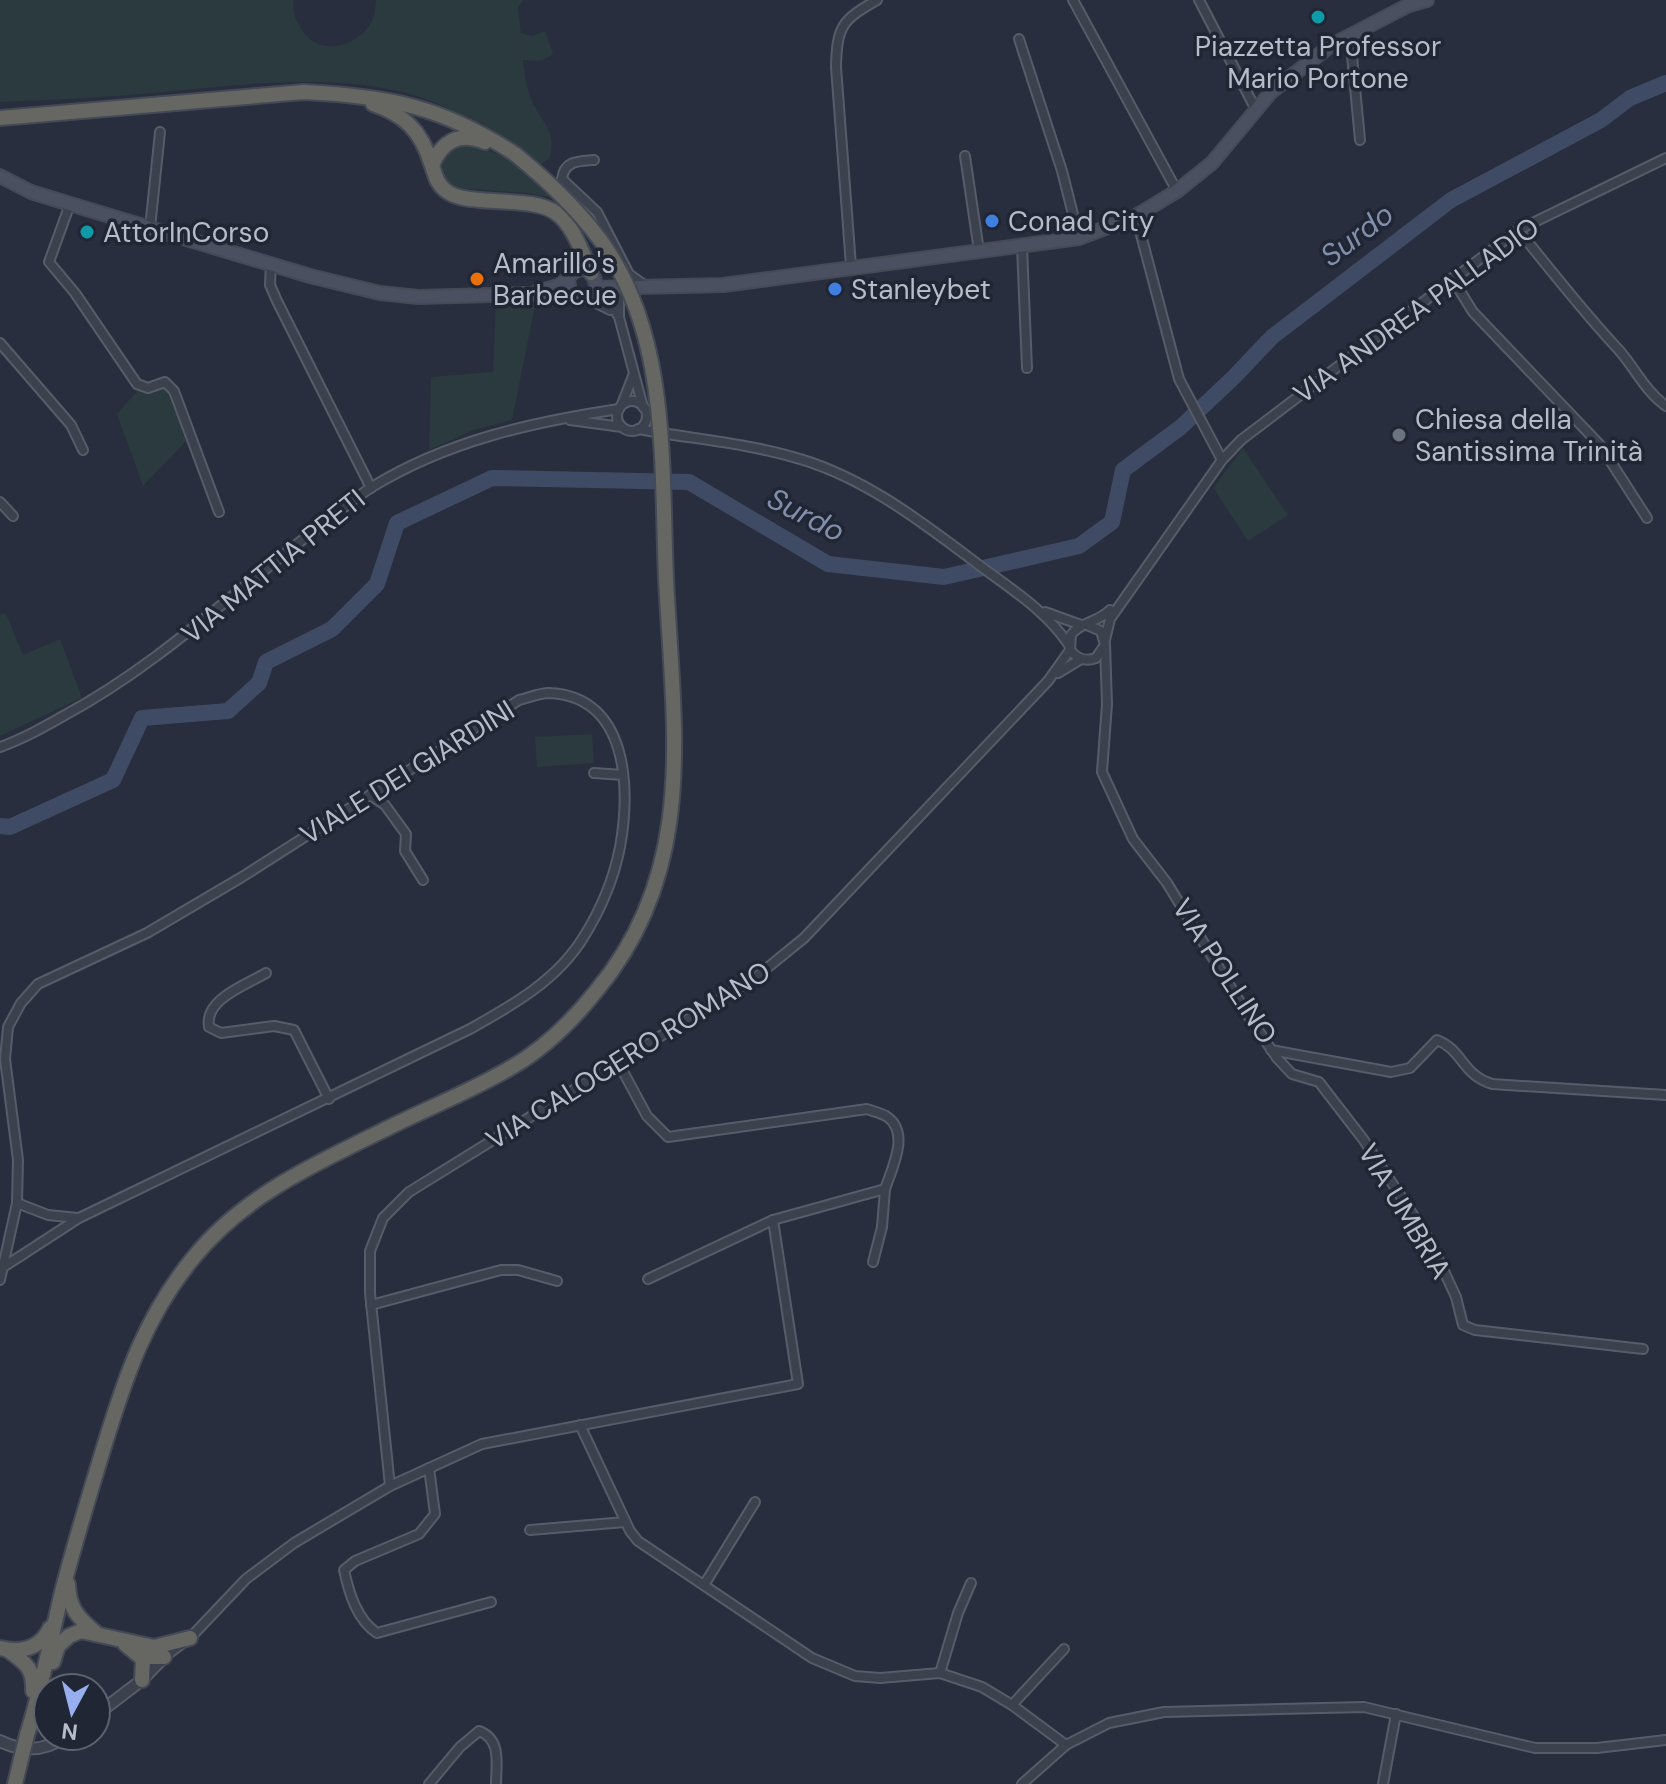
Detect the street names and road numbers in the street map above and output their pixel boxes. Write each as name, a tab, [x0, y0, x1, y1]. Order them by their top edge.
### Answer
street label: VIA ANDREA PALLADIO	[1286, 209, 1546, 412]
street label: VIA MATTIA PRETI	[174, 481, 373, 652]
street label: VIALE DEI GIARDINI	[293, 692, 521, 853]
street label: VIA POLLINO	[1164, 891, 1285, 1051]
street label: VIA CALOGERO ROMANO	[479, 953, 777, 1158]
street label: VIA UMBRIA	[1350, 1137, 1460, 1286]

